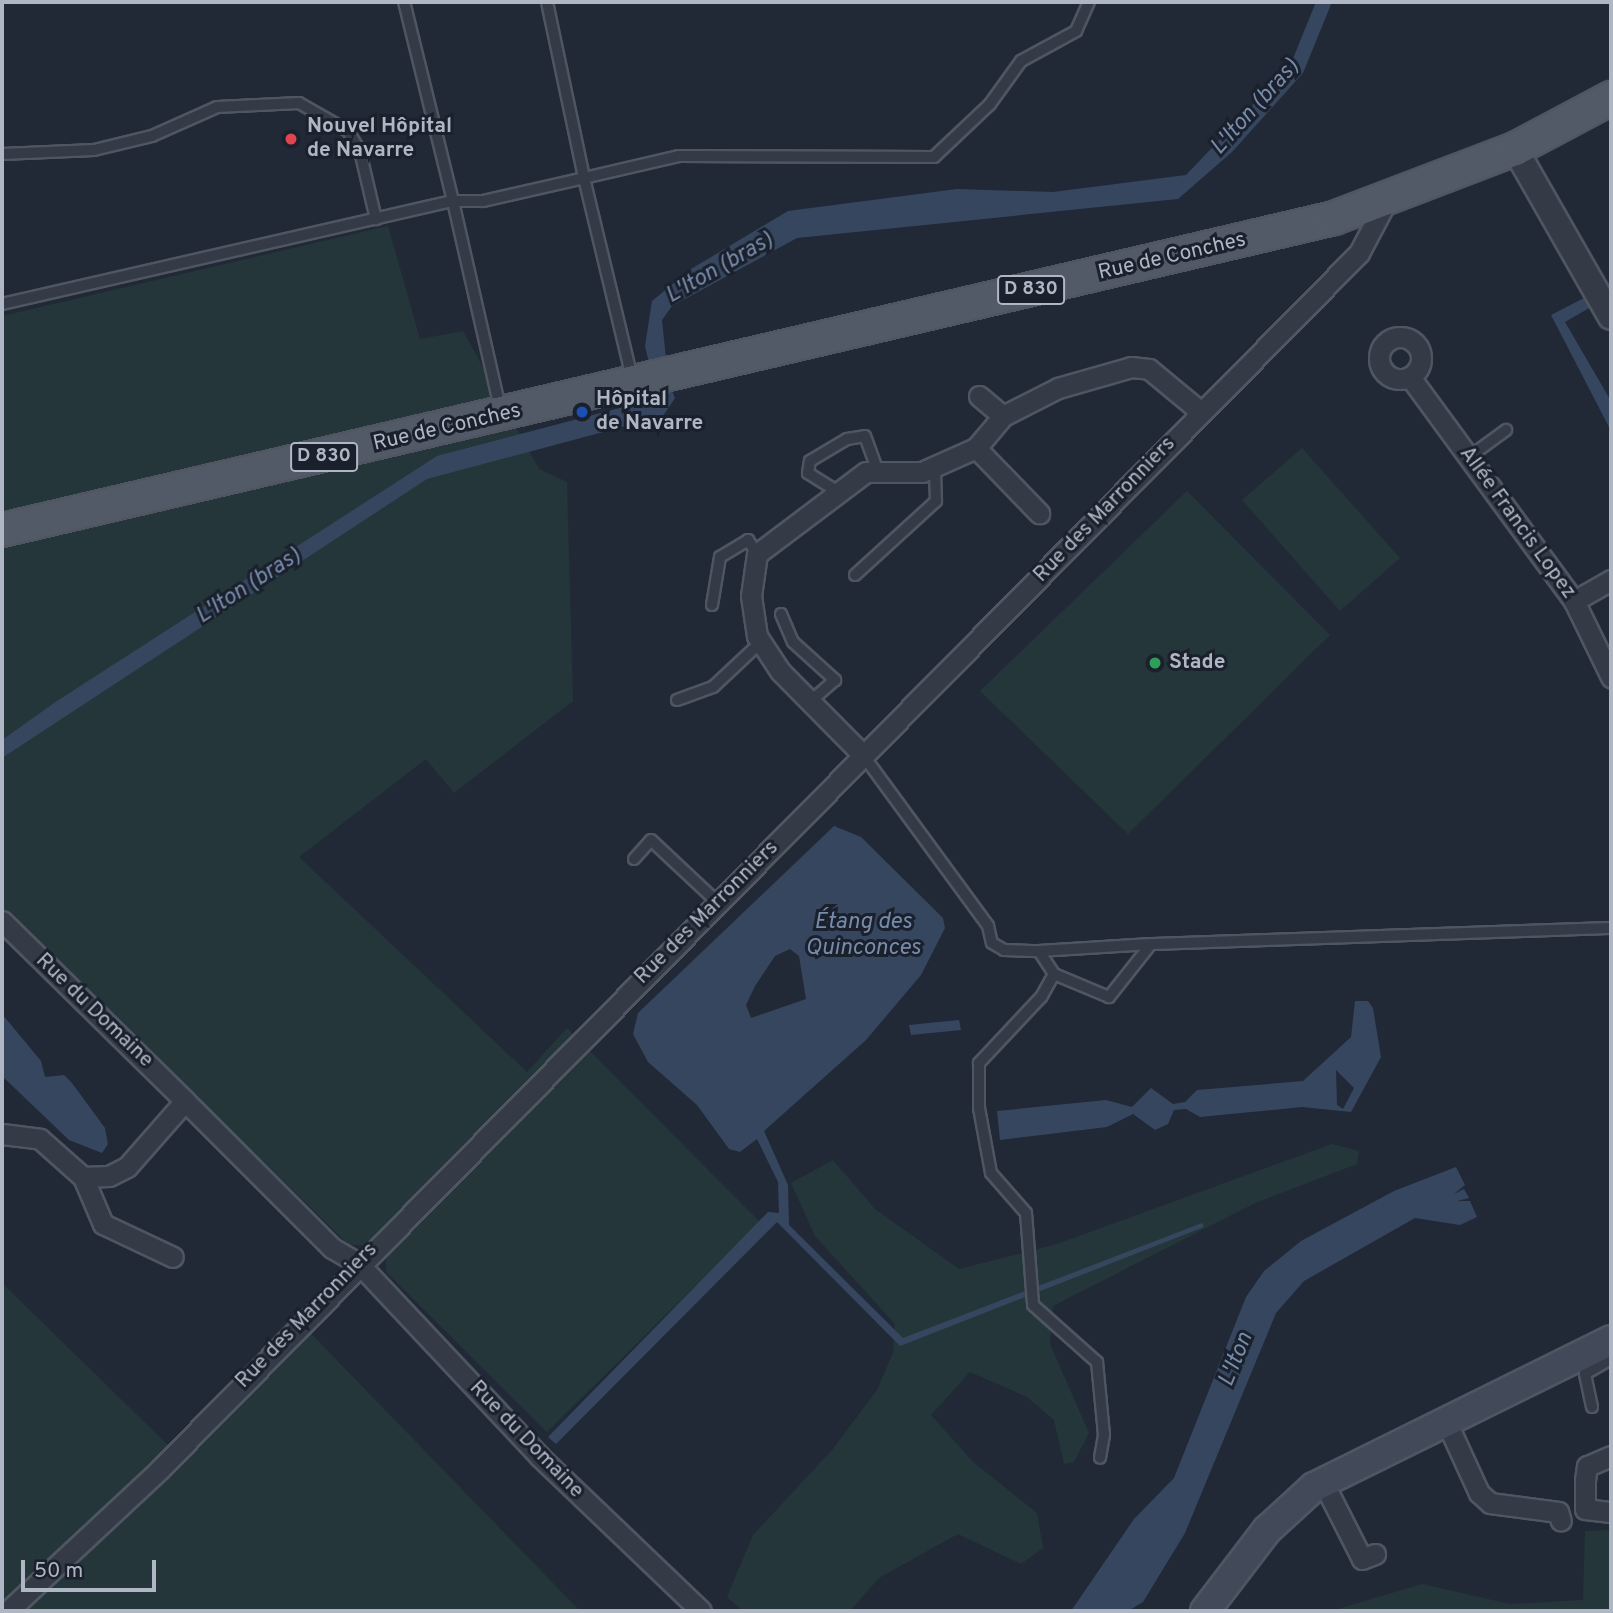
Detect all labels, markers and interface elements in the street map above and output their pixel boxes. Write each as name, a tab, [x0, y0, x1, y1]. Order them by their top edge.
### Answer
water label: L'Iton (bras)	[1206, 54, 1306, 162]
place label: Nouvel Hôpital de Navarre	[307, 114, 452, 164]
marker: Nouvel Hôpital de Navarre	[281, 129, 301, 149]
water label: L'Iton (bras)	[661, 227, 779, 311]
street label: Rue de Conches	[1096, 228, 1248, 286]
road number: D 830	[996, 274, 1066, 306]
place label: Hôpital de Navarre	[596, 387, 703, 437]
street label: Rue de Conches	[371, 399, 523, 457]
marker: Hôpital de Navarre	[574, 404, 590, 420]
street label: Rue des Marronniers	[1029, 432, 1181, 588]
road number: D 830	[289, 442, 359, 472]
street label: Allée Francis Lopez	[1453, 442, 1581, 604]
water label: L'Iton (bras)	[191, 543, 307, 631]
place label: Stade	[1169, 650, 1225, 676]
marker: Stade	[1147, 655, 1163, 671]
street label: Rue des Marronniers	[630, 836, 784, 990]
water label: Étang des Quinconces	[805, 909, 921, 963]
street label: Rue du Domaine	[30, 949, 158, 1073]
street label: Rue des Marronniers	[231, 1238, 383, 1394]
water label: L'Iton	[1214, 1329, 1260, 1391]
street label: Rue du Domaine	[464, 1376, 588, 1504]
scale bar	[24, 1546, 159, 1590]
text: 50 m	[34, 1558, 83, 1585]

